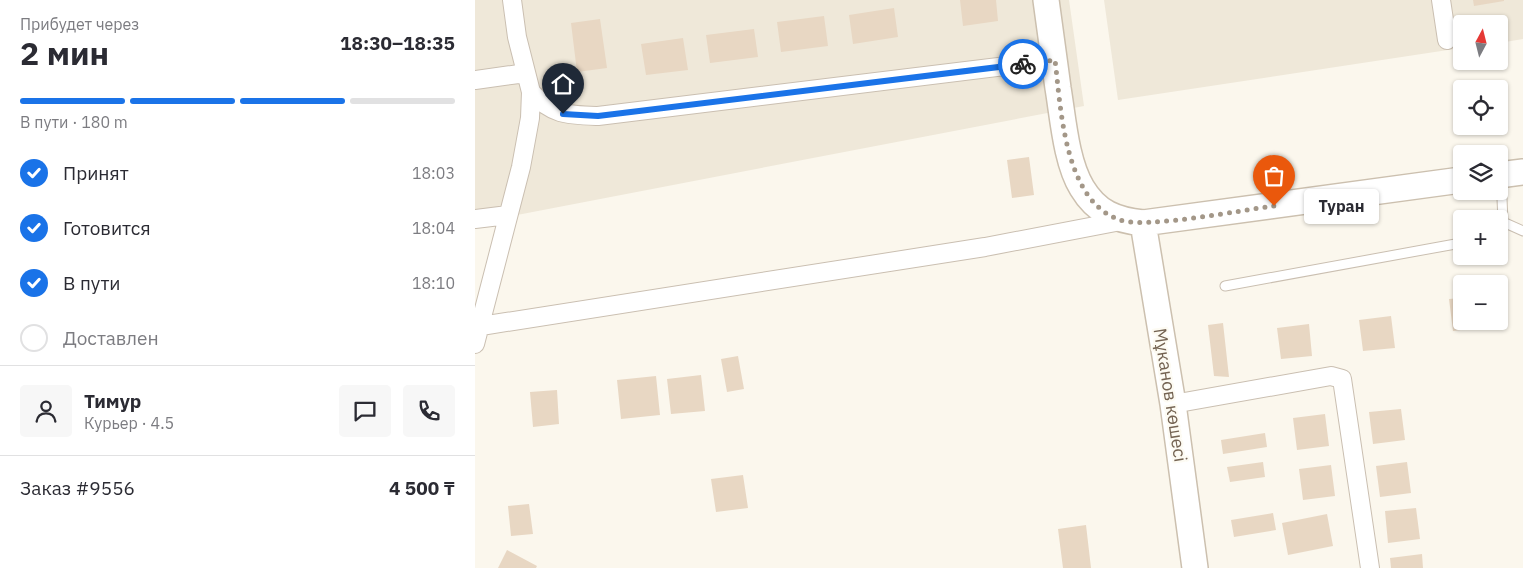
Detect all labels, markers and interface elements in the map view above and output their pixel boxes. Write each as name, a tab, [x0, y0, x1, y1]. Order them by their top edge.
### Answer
text: Прибудет через	[20, 14, 139, 34]
north arrow	[1453, 15, 1507, 70]
map controls	[1453, 15, 1508, 330]
text: 18:30–18:35	[340, 31, 455, 55]
text: 2 мин	[20, 32, 109, 74]
courier	[998, 39, 1048, 89]
icon: bike	[1009, 50, 1037, 78]
pin	[542, 63, 584, 114]
icon: home	[549, 70, 577, 98]
button: locate	[1453, 80, 1508, 135]
text: В пути · 180 m	[20, 112, 128, 132]
button: layers	[1453, 145, 1508, 200]
pin	[1253, 155, 1295, 206]
icon: check	[20, 159, 48, 187]
text: Принят	[63, 161, 129, 185]
icon: bag	[1260, 162, 1288, 190]
text: 18:03	[412, 163, 455, 183]
callout: Туран	[1304, 188, 1379, 224]
text: Туран	[1318, 196, 1365, 216]
button: +	[1453, 210, 1508, 265]
icon: check	[20, 214, 48, 242]
text: Готовится	[63, 216, 151, 240]
text: 18:04	[412, 218, 455, 238]
icon: check	[20, 269, 48, 297]
text: В пути	[63, 271, 121, 295]
text: 18:10	[412, 273, 455, 293]
button: −	[1453, 275, 1508, 330]
text: Доставлен	[63, 326, 159, 350]
street label: Мұканов көшесі	[1149, 326, 1192, 464]
button: person	[20, 385, 72, 437]
button: chat	[339, 385, 391, 437]
button: phone	[403, 385, 455, 437]
text: Тимур	[84, 389, 141, 413]
text: Курьер · 4.5	[84, 413, 174, 433]
text: Заказ #9556	[20, 476, 135, 500]
text: 4 500 ₸	[389, 476, 455, 500]

